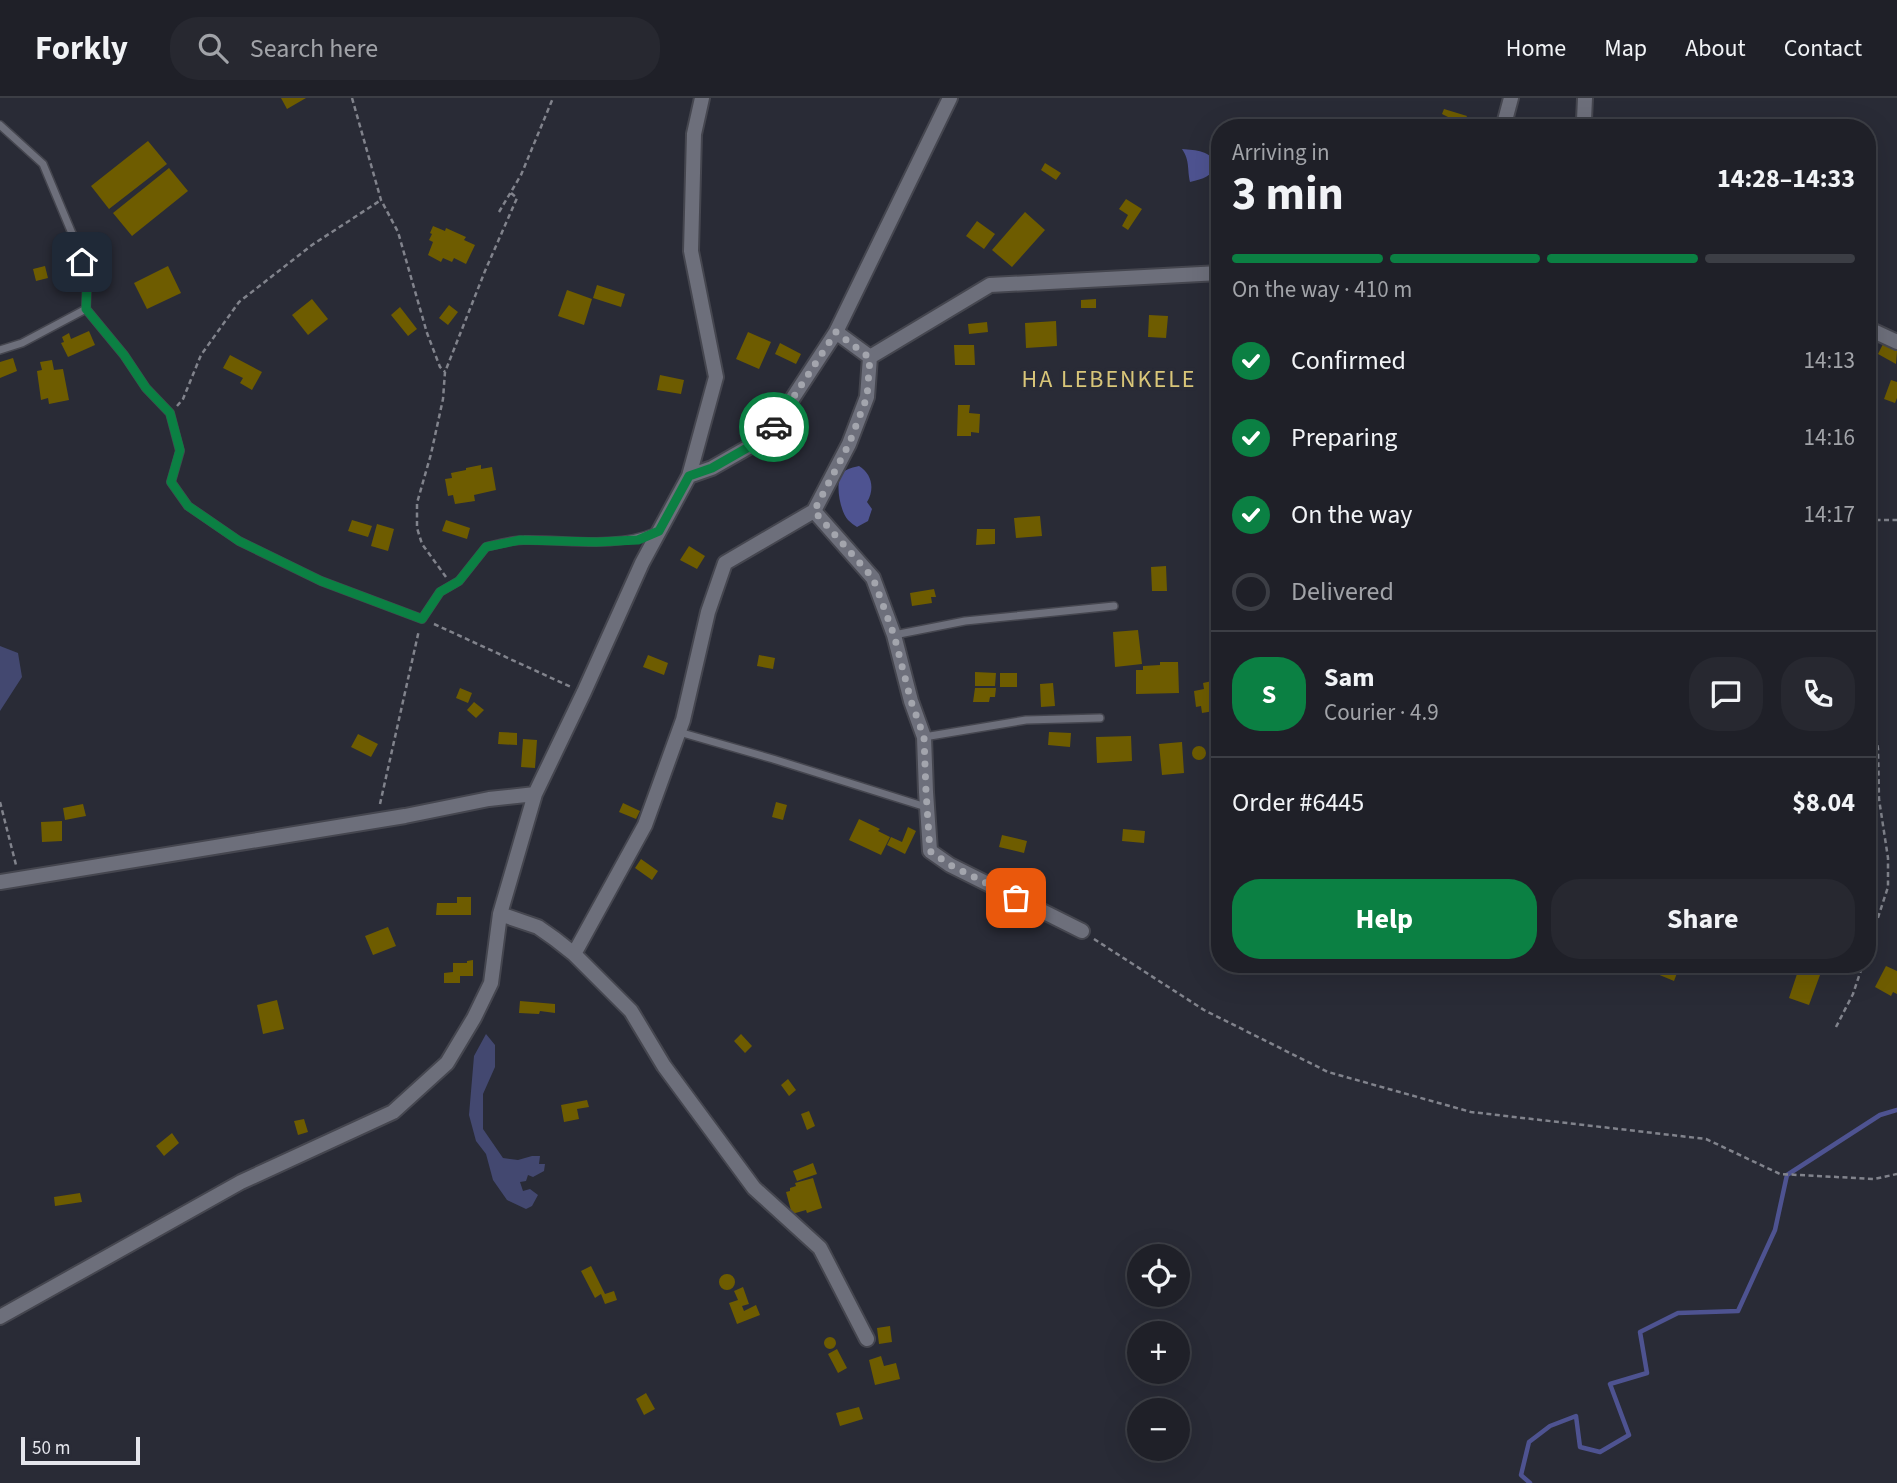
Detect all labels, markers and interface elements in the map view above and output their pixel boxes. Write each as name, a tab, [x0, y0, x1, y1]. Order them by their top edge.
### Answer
search box	[170, 17, 660, 80]
text: Forkly	[35, 25, 128, 72]
icon: search	[194, 29, 232, 67]
text: Search here	[250, 30, 378, 67]
text: Home	[1506, 31, 1566, 66]
text: Map	[1604, 31, 1647, 66]
text: About	[1685, 31, 1746, 66]
text: Contact	[1784, 31, 1862, 66]
text: Arriving in	[1232, 136, 1330, 169]
text: 14:28–14:33	[1717, 160, 1855, 197]
text: 3 min	[1232, 162, 1344, 227]
pin	[52, 232, 112, 292]
icon: home	[63, 243, 101, 281]
text: On the way · 410 m	[1232, 273, 1412, 306]
icon: check	[1232, 342, 1270, 380]
text: Confirmed	[1291, 342, 1406, 379]
text: 14:13	[1804, 344, 1855, 377]
district label: HA LEBENKELE	[1022, 362, 1196, 397]
courier	[739, 392, 809, 462]
icon: car	[755, 408, 793, 446]
icon: check	[1232, 419, 1270, 457]
text: Preparing	[1291, 419, 1397, 456]
text: 14:16	[1804, 421, 1855, 454]
icon: check	[1232, 496, 1270, 534]
text: On the way	[1291, 496, 1412, 533]
text: 14:17	[1804, 498, 1855, 531]
text: Delivered	[1291, 573, 1394, 610]
button: chat	[1689, 657, 1763, 731]
button: phone	[1781, 657, 1855, 731]
text: Sam	[1324, 659, 1374, 696]
text: S	[1262, 676, 1276, 713]
text: Courier · 4.9	[1324, 696, 1439, 729]
text: Order #6445	[1232, 784, 1364, 821]
text: $8.04	[1792, 784, 1855, 821]
pin	[986, 868, 1046, 928]
icon: bag	[997, 879, 1035, 917]
button: Help	[1232, 879, 1537, 959]
button: Share	[1551, 879, 1855, 959]
map controls	[1127, 1244, 1190, 1461]
button: locate	[1127, 1244, 1190, 1307]
button: +	[1127, 1321, 1190, 1384]
button: −	[1127, 1398, 1190, 1461]
scale bar	[21, 1434, 140, 1466]
text: 50 m	[32, 1435, 70, 1462]

